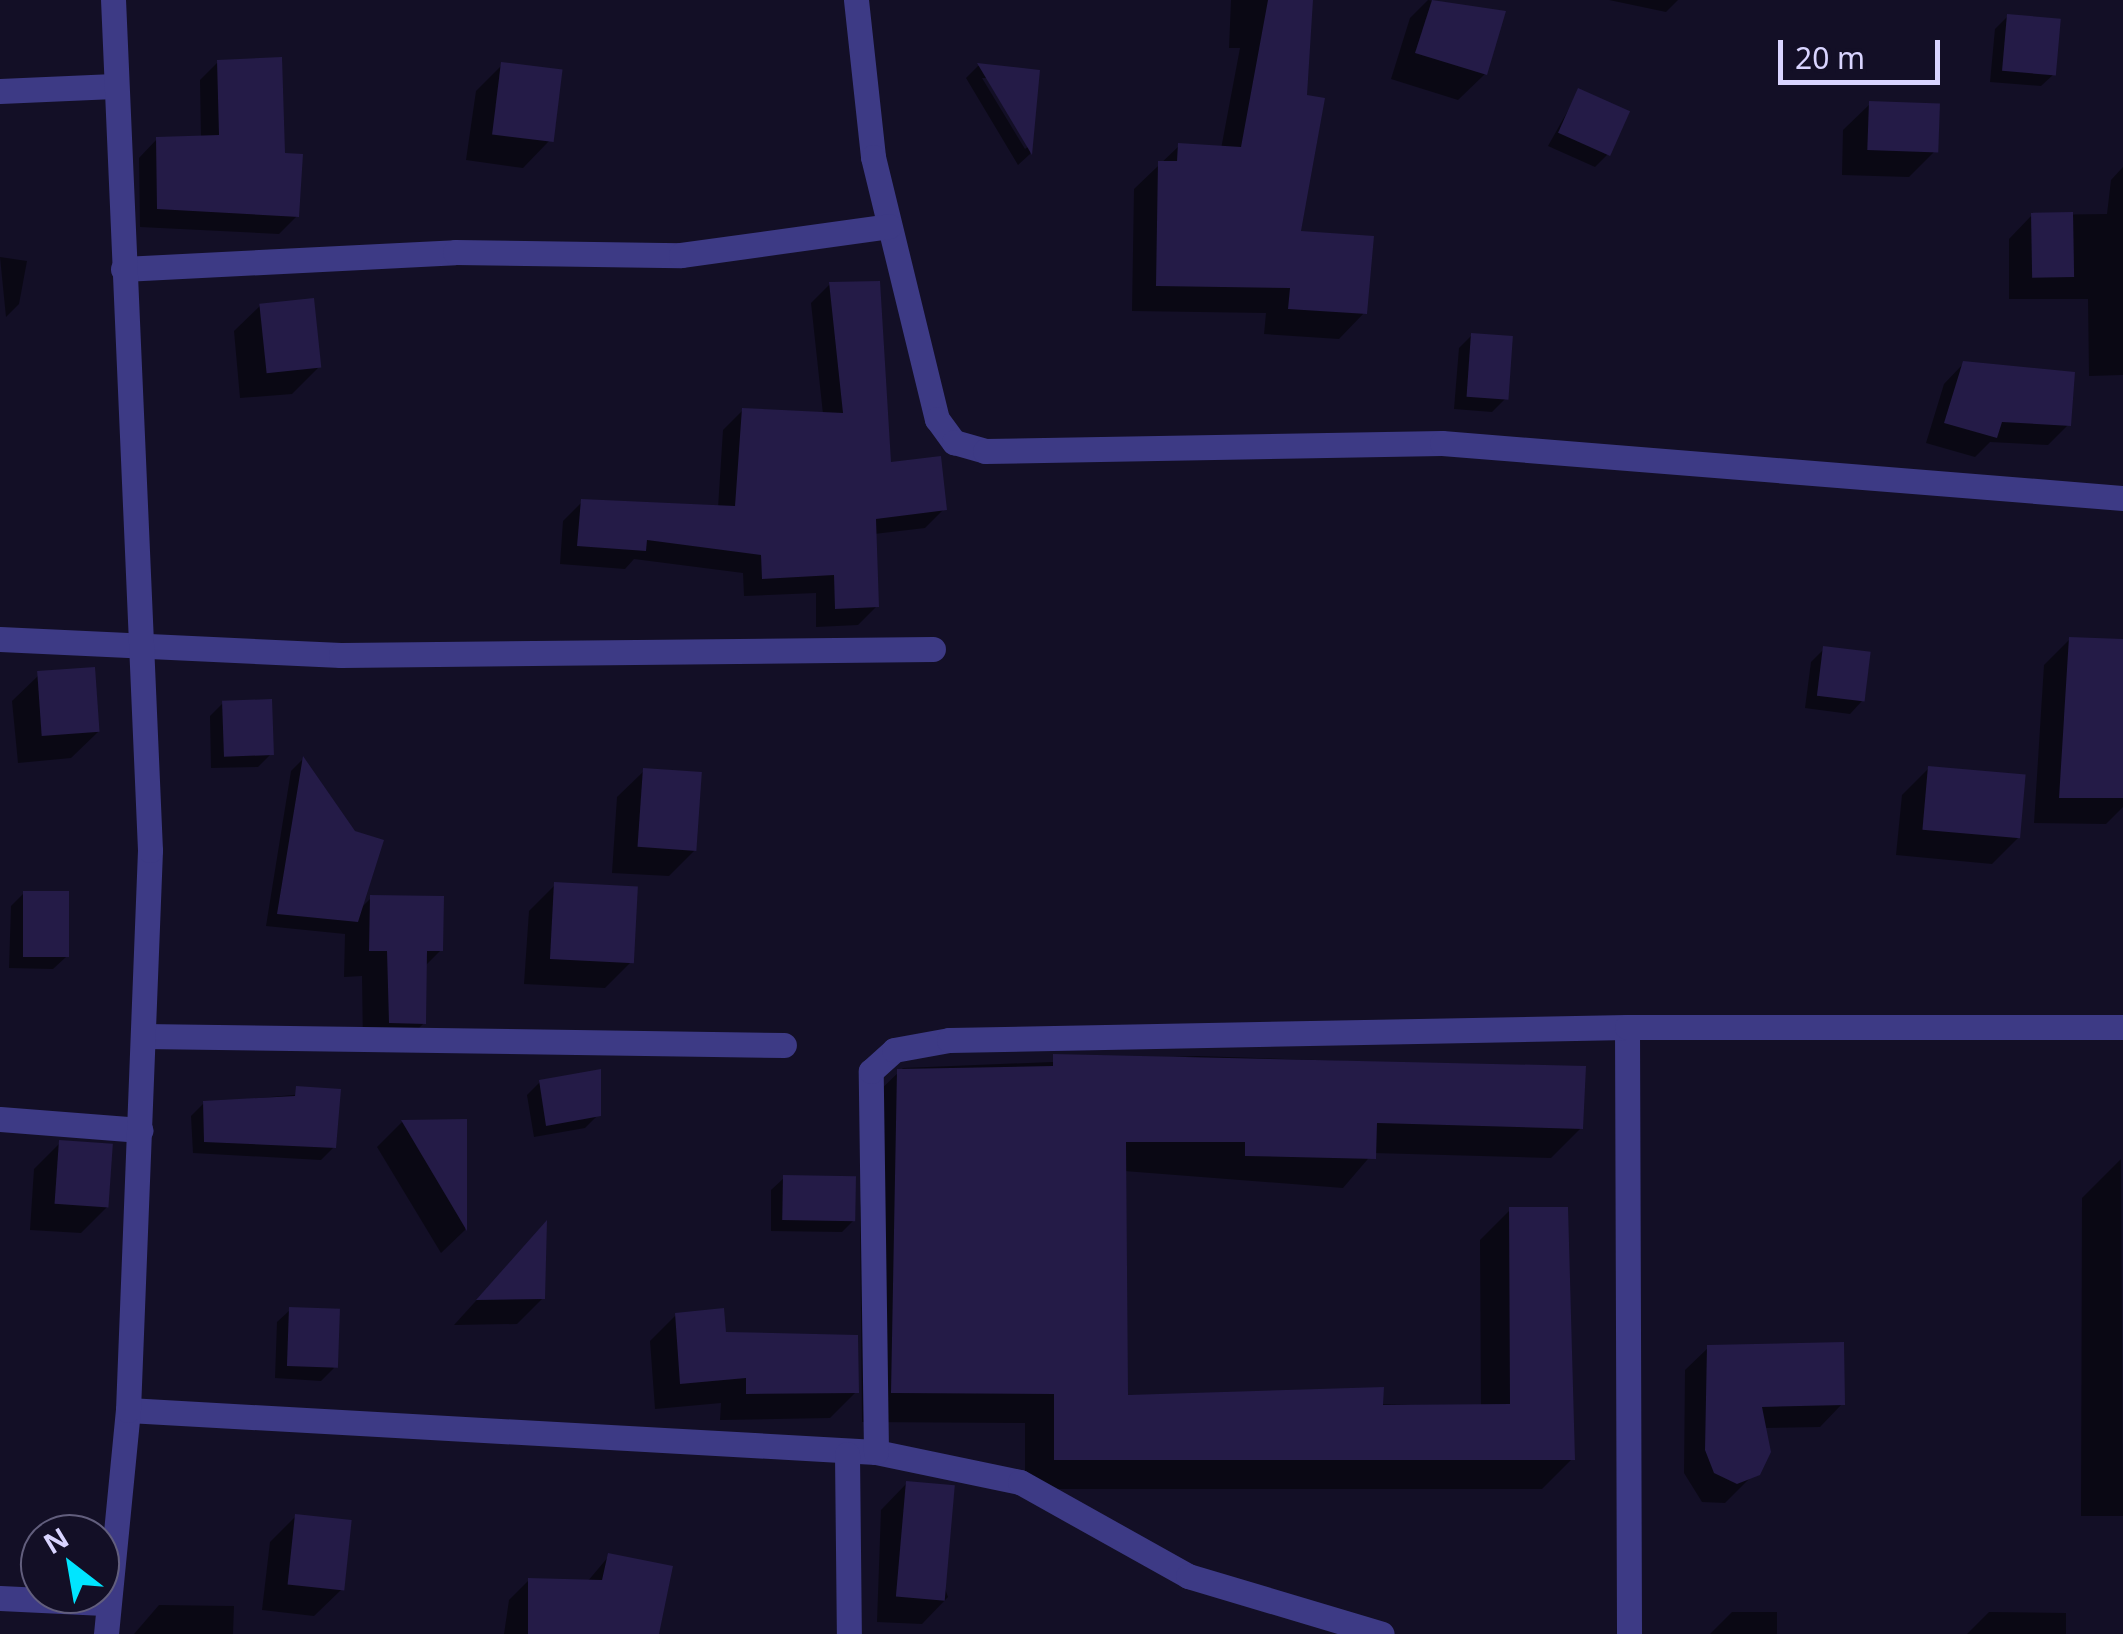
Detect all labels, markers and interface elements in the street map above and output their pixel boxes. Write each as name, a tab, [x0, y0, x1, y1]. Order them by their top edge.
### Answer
scale bar	[1783, 20, 1946, 82]
text: 20 m	[1795, 37, 1865, 78]
north arrow	[20, 1514, 120, 1614]
text: N	[36, 1518, 75, 1562]

